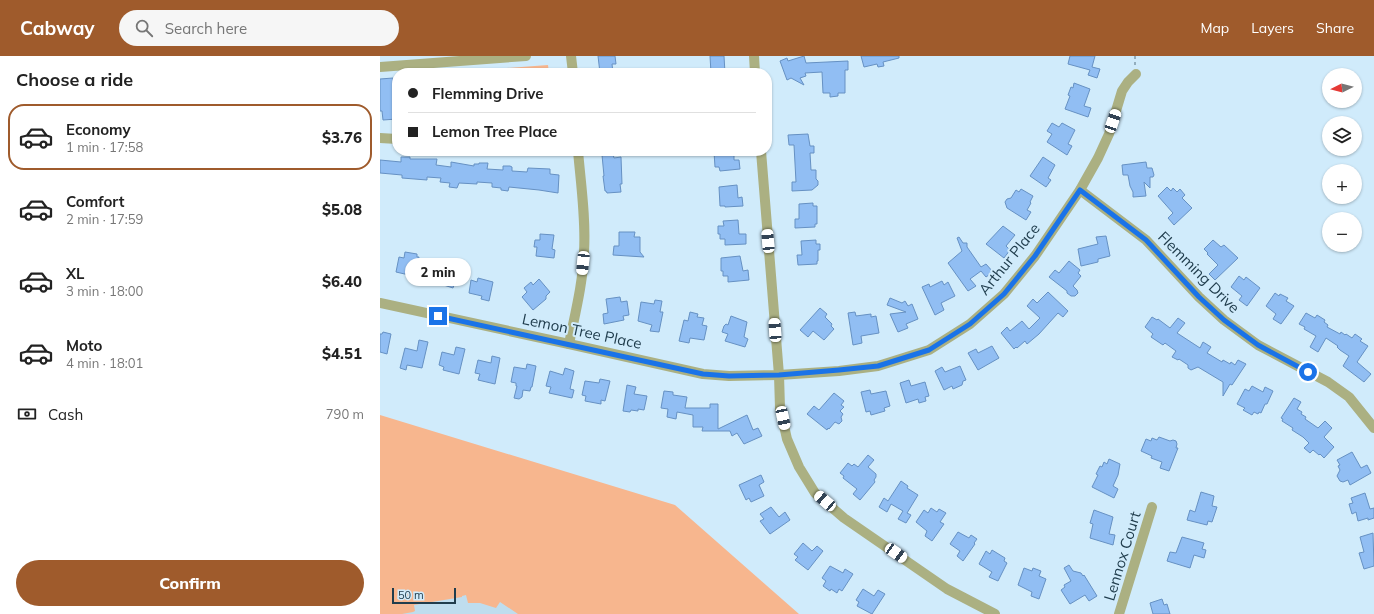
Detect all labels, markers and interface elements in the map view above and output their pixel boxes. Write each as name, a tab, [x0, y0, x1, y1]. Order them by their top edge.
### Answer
search box	[119, 10, 399, 46]
text: Cabway	[20, 16, 95, 40]
icon: search	[133, 17, 155, 39]
text: Search here	[165, 19, 247, 38]
text: Map	[1200, 19, 1229, 37]
text: Layers	[1251, 19, 1294, 37]
text: Share	[1316, 19, 1354, 37]
text: Choose a ride	[16, 68, 133, 91]
north arrow	[1322, 68, 1362, 108]
map controls	[1322, 68, 1362, 252]
text: Flemming Drive	[432, 84, 544, 103]
car	[1103, 108, 1123, 134]
button: layers	[1322, 116, 1362, 156]
icon: car	[18, 119, 54, 155]
text: Economy	[66, 120, 131, 139]
text: Lemon Tree Place	[432, 122, 557, 141]
text: $3.76	[322, 128, 362, 147]
text: 1 min · 17:58	[66, 139, 143, 155]
button: +	[1322, 164, 1362, 204]
icon: car	[18, 191, 54, 227]
text: Comfort	[66, 192, 124, 211]
text: $5.08	[322, 200, 362, 219]
text: 2 min · 17:59	[66, 211, 143, 227]
button: −	[1322, 212, 1362, 252]
street label: Arthur Place	[974, 219, 1044, 299]
street label: Flemming Drive	[1154, 227, 1244, 317]
car	[761, 229, 775, 253]
car	[576, 250, 590, 276]
callout: 2 min	[405, 258, 471, 286]
icon: car	[18, 263, 54, 299]
text: XL	[66, 264, 84, 283]
text: 2 min	[421, 264, 455, 280]
text: $6.40	[322, 272, 362, 291]
text: 3 min · 18:00	[66, 283, 143, 299]
route end	[429, 307, 447, 325]
street label: Lemon Tree Place	[520, 309, 644, 353]
car	[768, 318, 782, 342]
icon: car	[18, 335, 54, 371]
text: Moto	[66, 336, 102, 355]
text: $4.51	[322, 344, 362, 363]
text: 4 min · 18:01	[66, 355, 143, 371]
route start	[1299, 363, 1317, 381]
icon: cash	[16, 403, 38, 425]
text: Cash	[48, 405, 83, 424]
car	[775, 405, 791, 431]
text: 790 m	[326, 406, 364, 422]
car	[812, 489, 838, 513]
street label: Lennox Court	[1099, 509, 1145, 603]
car	[883, 541, 909, 565]
button: Confirm	[16, 560, 364, 606]
scale bar	[392, 586, 456, 605]
text: 50 m	[398, 588, 424, 602]

